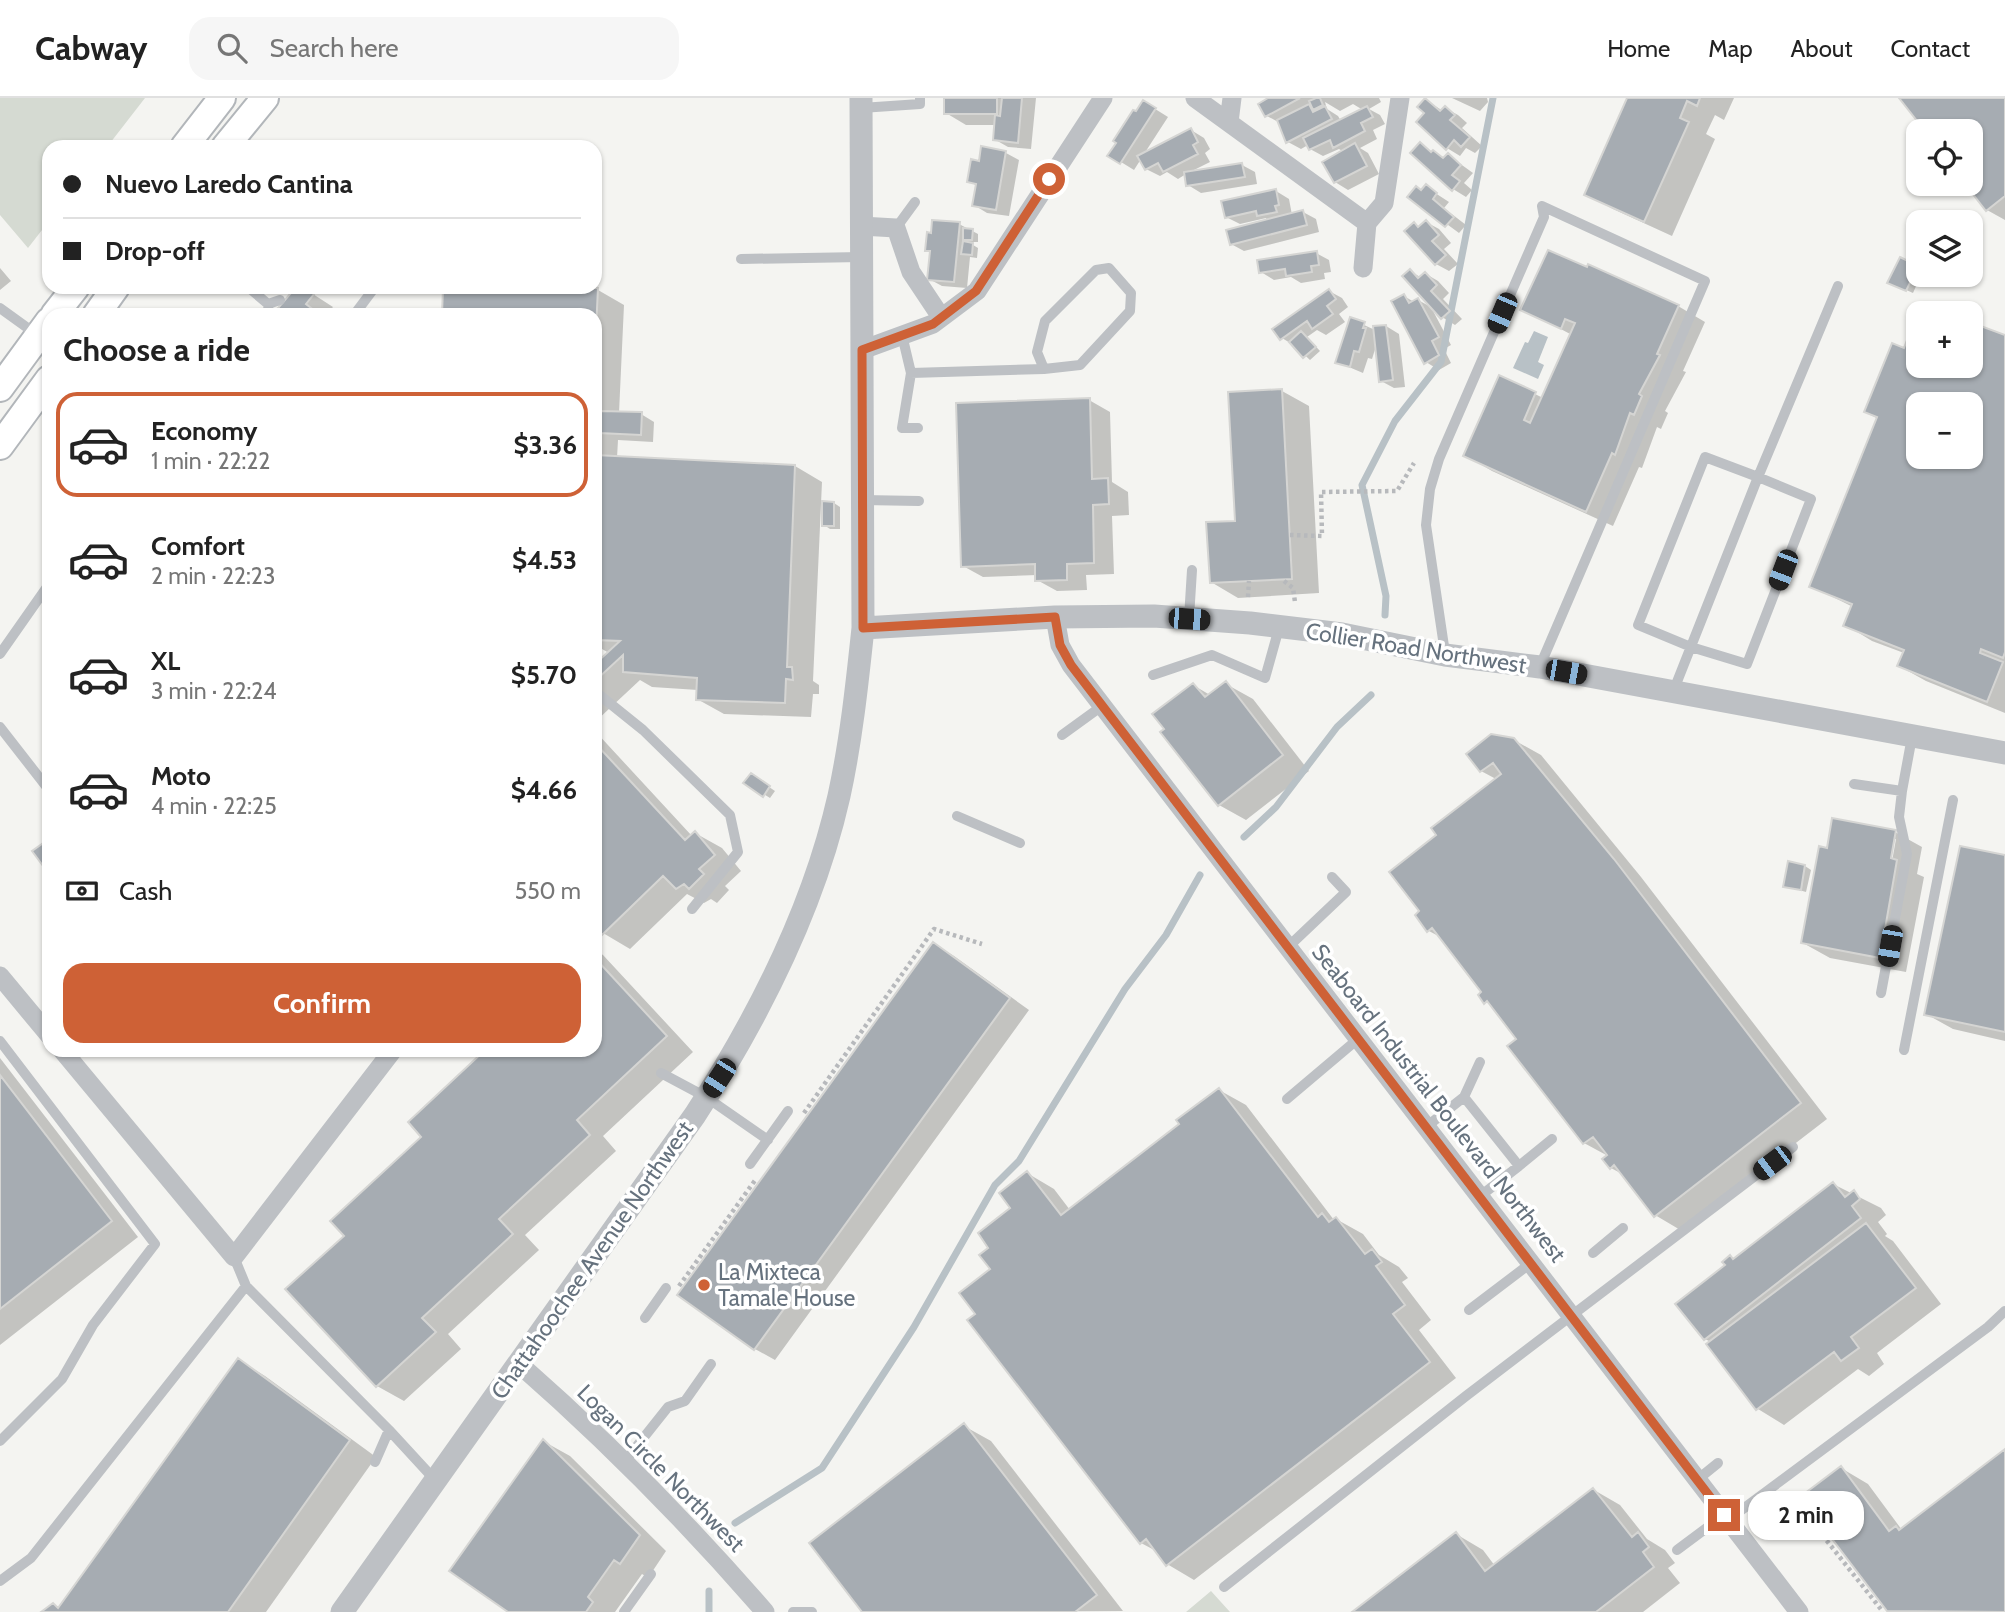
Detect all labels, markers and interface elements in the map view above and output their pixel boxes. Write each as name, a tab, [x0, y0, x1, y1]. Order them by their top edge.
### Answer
search box	[189, 17, 679, 80]
text: Cabway	[35, 28, 147, 68]
icon: search	[213, 29, 251, 67]
text: Search here	[269, 32, 399, 64]
text: Home	[1607, 34, 1670, 63]
text: Map	[1708, 34, 1753, 63]
text: About	[1791, 34, 1853, 63]
text: Contact	[1891, 34, 1970, 63]
map controls	[1906, 119, 1983, 469]
button: locate	[1906, 119, 1983, 196]
route start	[1033, 163, 1065, 195]
text: Nuevo Laredo Cantina	[105, 168, 353, 200]
button: layers	[1906, 210, 1983, 287]
text: Drop-off	[105, 235, 205, 267]
car	[1485, 290, 1520, 336]
button: +	[1906, 301, 1983, 378]
text: Choose a ride	[63, 330, 250, 369]
button: −	[1906, 392, 1983, 469]
icon: car	[67, 413, 130, 476]
text: Economy	[151, 415, 257, 447]
text: $3.36	[514, 429, 577, 461]
text: 1 min · 22:22	[151, 447, 270, 475]
icon: car	[67, 528, 130, 591]
text: Comfort	[151, 530, 245, 562]
text: $4.53	[512, 544, 577, 576]
car	[1766, 547, 1801, 593]
text: 2 min · 22:23	[151, 562, 275, 590]
car	[1168, 607, 1211, 631]
street label: Collier Road Northwest	[1304, 617, 1529, 679]
icon: car	[67, 643, 130, 706]
text: XL	[151, 645, 180, 677]
car	[1544, 658, 1589, 686]
text: $5.70	[511, 659, 577, 691]
text: 3 min · 22:24	[151, 677, 277, 705]
icon: car	[67, 758, 130, 821]
text: Moto	[151, 760, 211, 792]
text: $4.66	[511, 774, 577, 806]
text: 4 min · 22:25	[151, 792, 277, 820]
icon: cash	[63, 872, 101, 910]
text: Cash	[119, 875, 172, 907]
text: 550 m	[515, 877, 581, 905]
car	[1877, 923, 1904, 969]
street label: Seaboard Industrial Boulevard Northwest	[1306, 938, 1572, 1268]
button: Confirm	[63, 963, 581, 1043]
car	[699, 1055, 740, 1101]
street label: Chattahoochee Avenue Northwest	[485, 1115, 699, 1404]
car	[1749, 1142, 1796, 1184]
place label: La Mixteca Tamale House	[718, 1258, 856, 1312]
marker: La Mixteca Tamale House	[696, 1277, 712, 1293]
street label: Logan Circle Northwest	[571, 1378, 751, 1558]
callout: 2 min	[1748, 1490, 1864, 1540]
route end	[1708, 1499, 1740, 1531]
text: 2 min	[1778, 1501, 1834, 1529]

